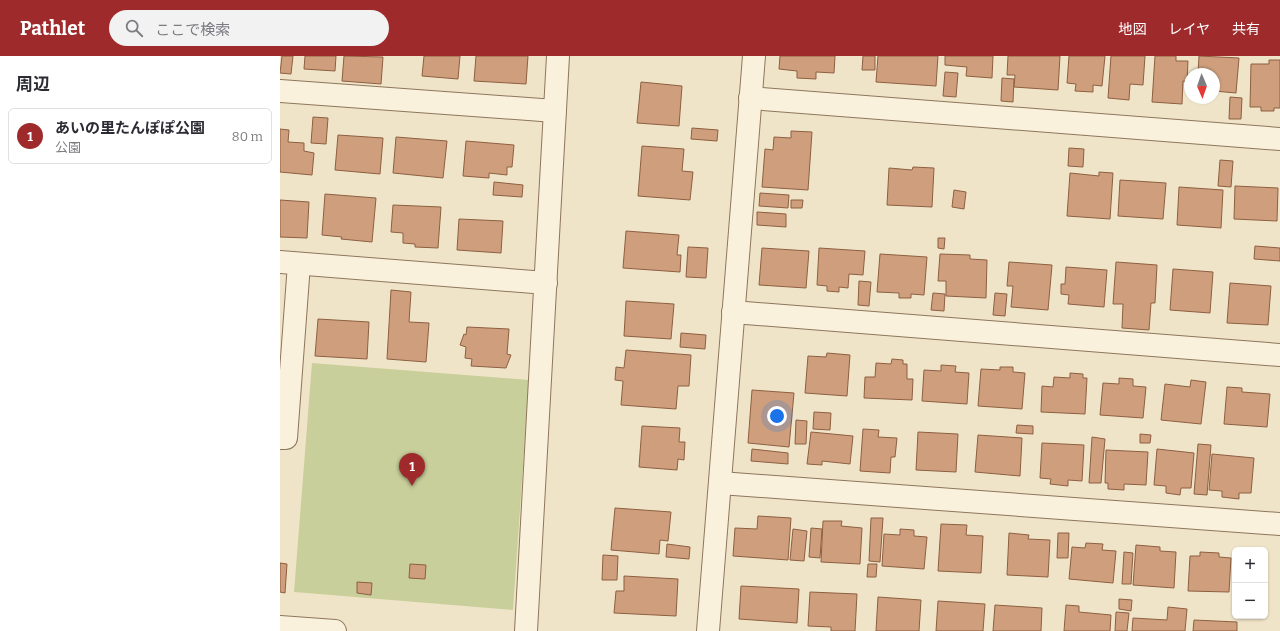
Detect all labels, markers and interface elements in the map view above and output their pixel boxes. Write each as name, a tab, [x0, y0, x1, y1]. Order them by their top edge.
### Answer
search box	[109, 10, 389, 46]
text: Pathlet	[20, 17, 85, 40]
icon: search	[123, 17, 145, 39]
text: ここで検索	[155, 21, 230, 39]
text: 地図	[1118, 21, 1146, 38]
text: レイヤ	[1168, 21, 1210, 38]
text: 共有	[1232, 21, 1260, 38]
north arrow	[1184, 68, 1220, 104]
text: 周辺	[16, 74, 50, 95]
text: あいの里たんぽぽ公園	[55, 119, 205, 137]
text: 1	[27, 129, 33, 144]
text: 80 m	[232, 129, 263, 144]
text: 公園	[55, 140, 81, 155]
your location	[767, 406, 787, 426]
pin: 1	[399, 453, 425, 486]
map controls	[1232, 547, 1268, 619]
button: +	[1232, 547, 1268, 583]
button: −	[1232, 583, 1268, 619]

